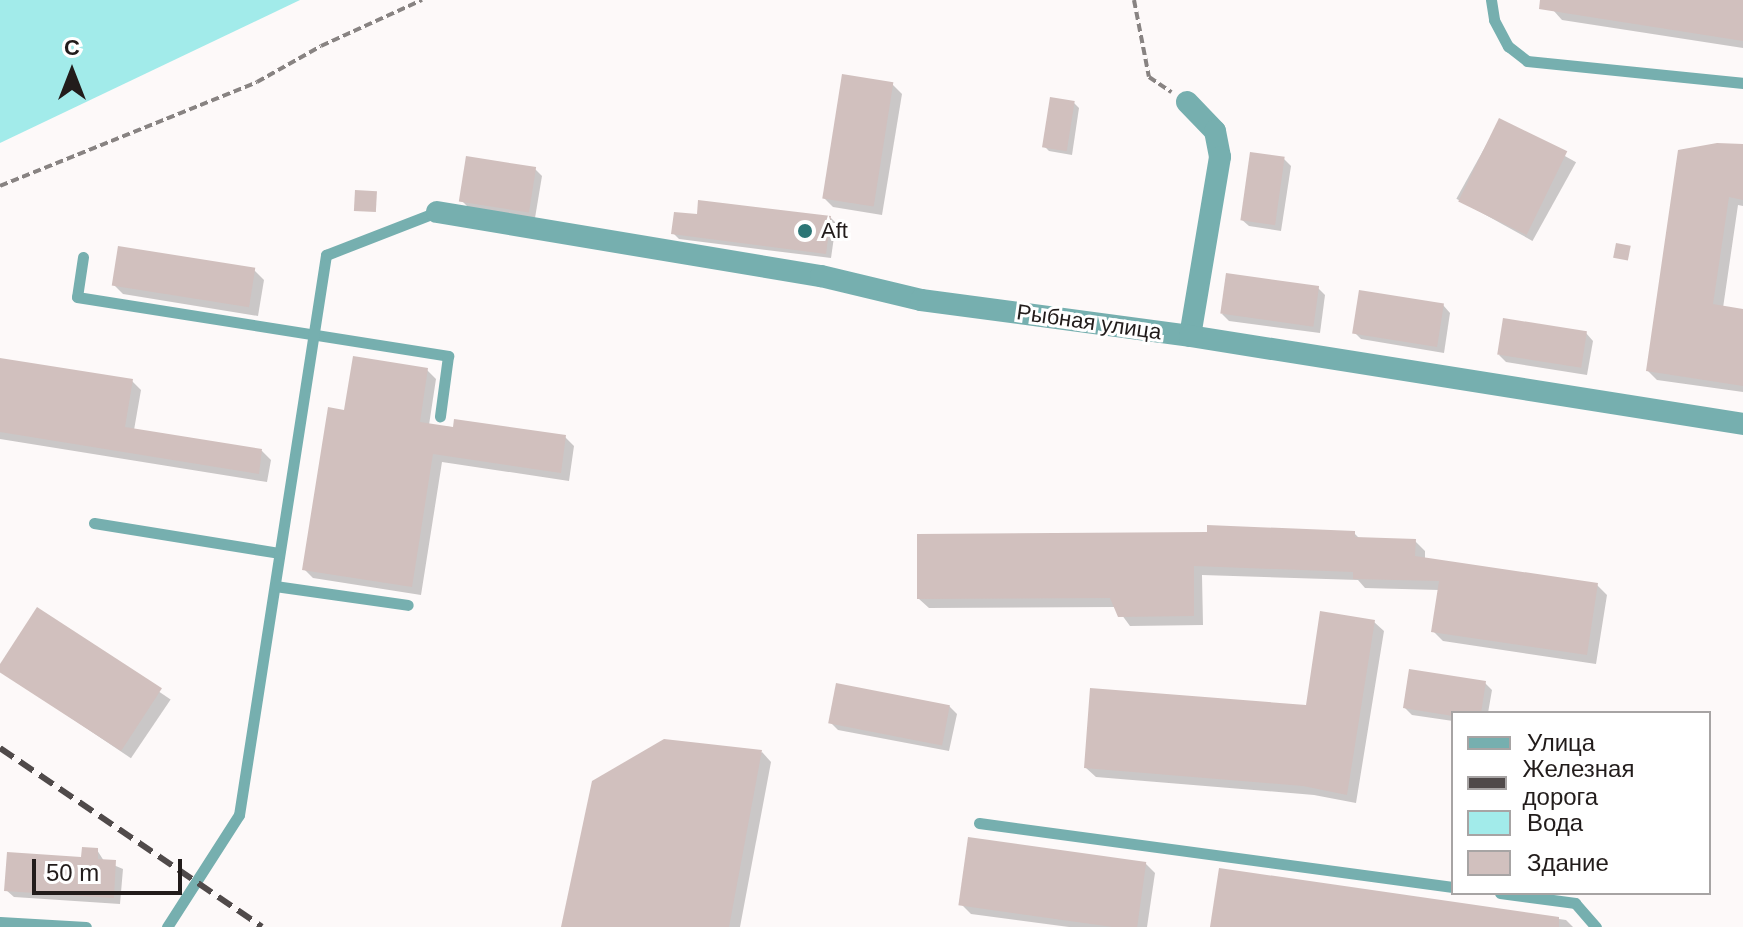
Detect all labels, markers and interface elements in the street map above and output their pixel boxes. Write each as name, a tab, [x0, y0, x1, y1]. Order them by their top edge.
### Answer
north arrow	[32, 32, 112, 112]
text: С	[64, 35, 80, 60]
place label: Aft	[821, 218, 848, 244]
marker: Aft	[796, 222, 814, 240]
street label: Рыбная улица	[1015, 299, 1163, 345]
legend	[1451, 711, 1711, 895]
text: Улица	[1527, 729, 1595, 756]
text: Железная дорога	[1523, 755, 1634, 810]
text: Вода	[1527, 809, 1583, 836]
scale bar	[36, 843, 186, 893]
text: Здание	[1527, 849, 1609, 876]
text: 50 m	[46, 859, 99, 886]

